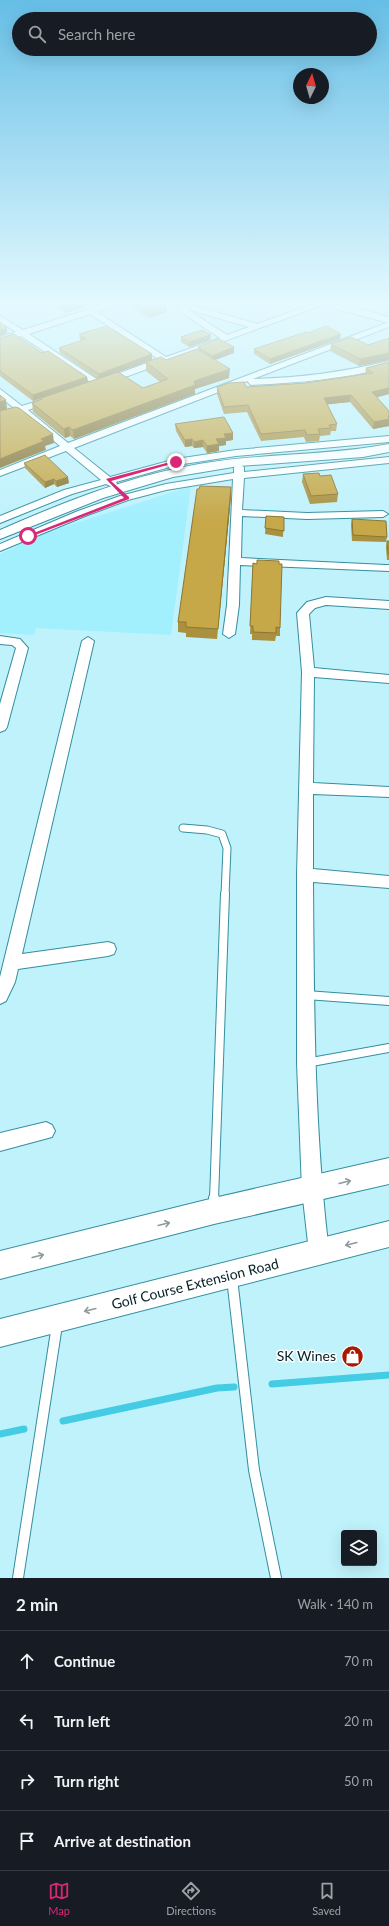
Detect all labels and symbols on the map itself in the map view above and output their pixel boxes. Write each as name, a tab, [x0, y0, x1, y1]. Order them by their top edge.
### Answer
north arrow	[293, 68, 329, 104]
route end	[167, 453, 185, 471]
route start	[19, 527, 37, 545]
one-way arrow	[338, 1178, 351, 1185]
one-way arrow	[157, 1220, 170, 1227]
one-way arrow	[345, 1240, 358, 1248]
one-way arrow	[31, 1252, 44, 1259]
street label: Golf Course Extension Road	[110, 1254, 280, 1313]
one-way arrow	[83, 1307, 96, 1315]
shop icon: SK Wines	[339, 1343, 365, 1369]
place label: SK Wines	[277, 1347, 336, 1364]

